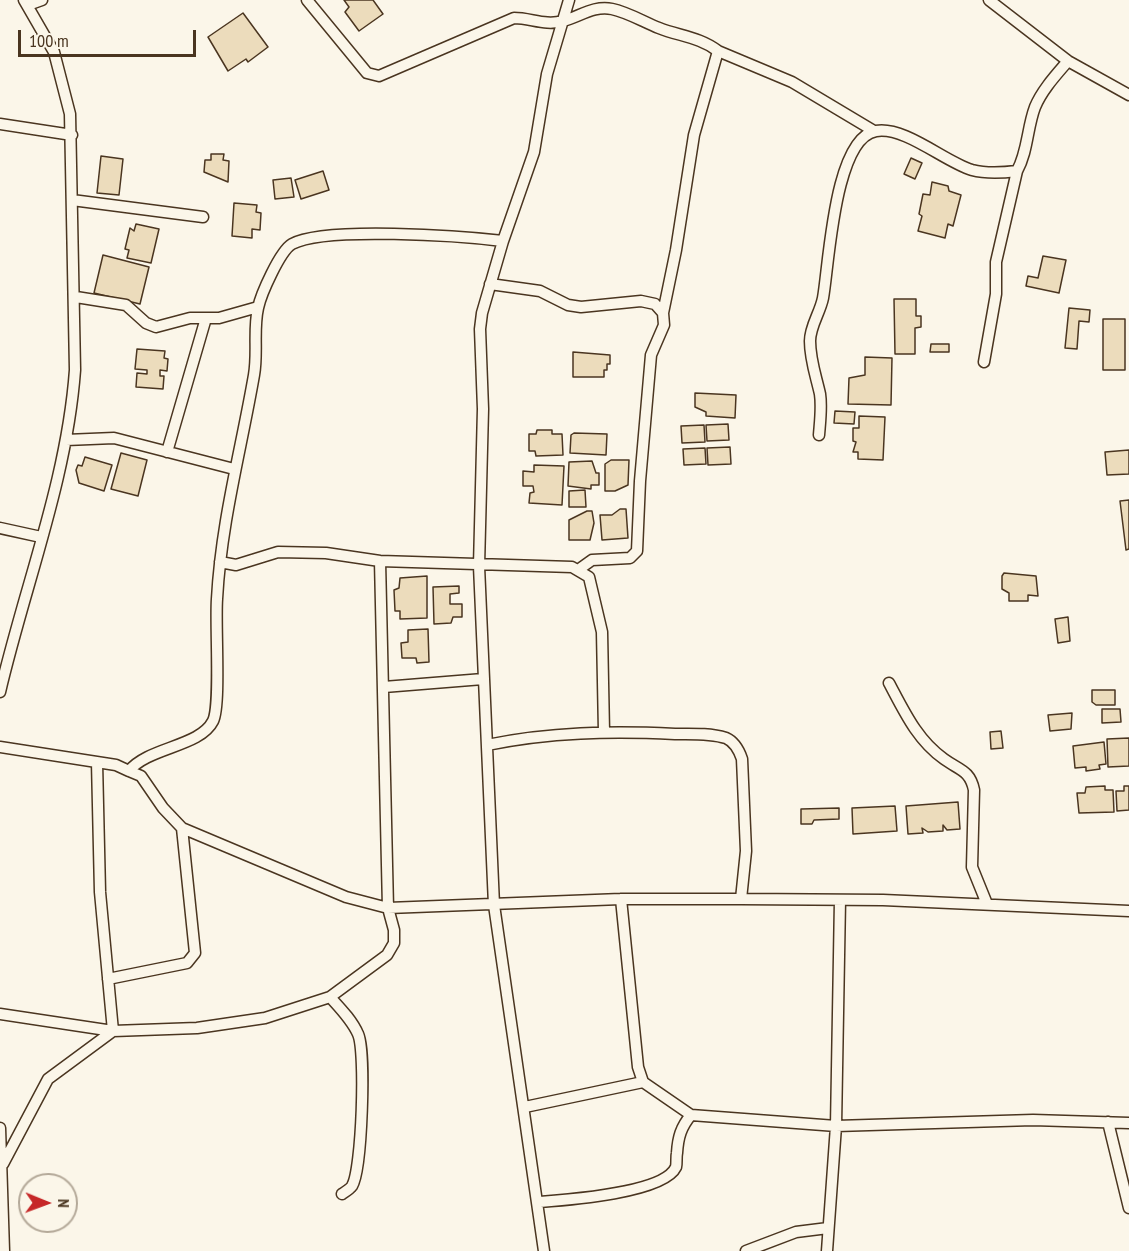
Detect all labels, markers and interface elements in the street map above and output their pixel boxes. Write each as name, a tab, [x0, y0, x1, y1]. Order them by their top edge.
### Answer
scale bar	[21, 18, 200, 56]
text: 100 m	[29, 29, 69, 52]
north arrow	[18, 1173, 78, 1233]
text: N	[54, 1199, 74, 1208]

